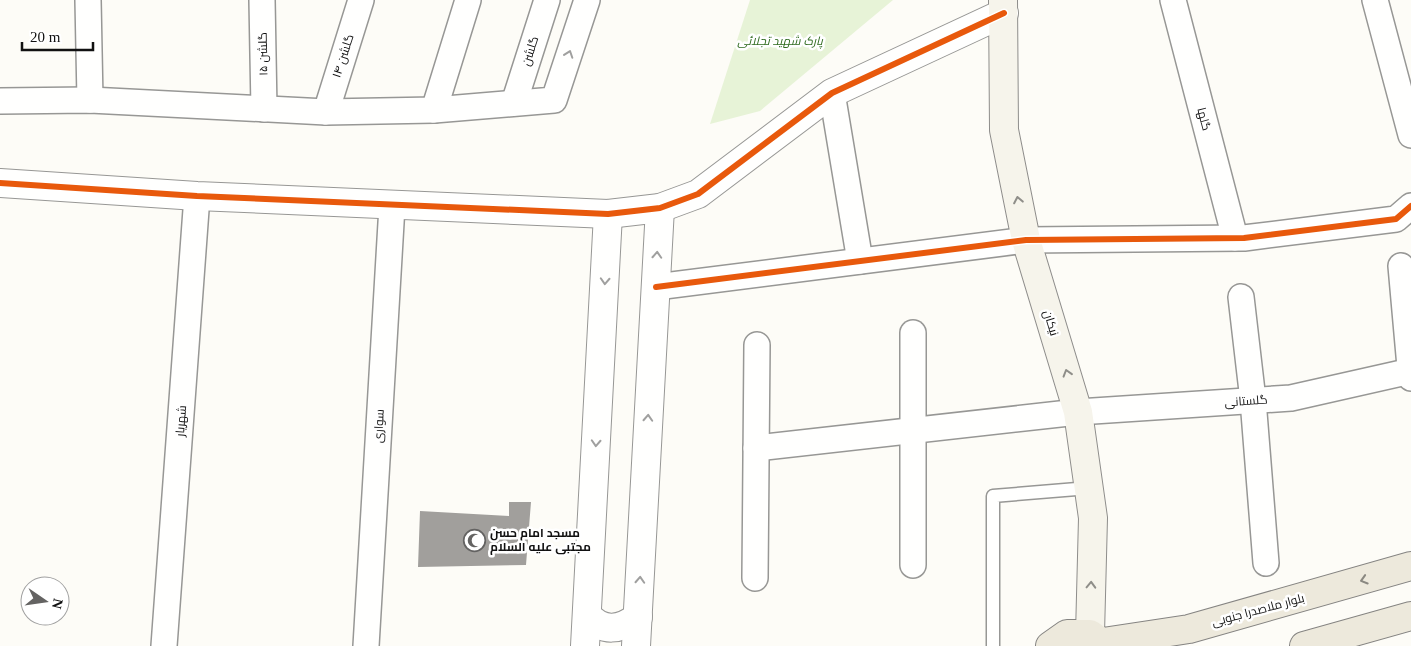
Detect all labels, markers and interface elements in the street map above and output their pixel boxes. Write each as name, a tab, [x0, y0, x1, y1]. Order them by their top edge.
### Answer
scale bar	[22, 20, 94, 52]
text: 20 m	[30, 29, 61, 45]
street label: گلشن ۱۵	[256, 32, 270, 76]
street label: گلشن ۱۴	[329, 32, 357, 80]
street label: گلشن	[519, 34, 541, 68]
park label: پارک شهید تجلائی	[737, 34, 823, 49]
one-way arrow	[563, 51, 573, 59]
street label: گلها	[1194, 106, 1214, 132]
one-way arrow	[1014, 195, 1024, 204]
one-way arrow	[652, 251, 663, 259]
one-way arrow	[599, 277, 610, 285]
street label: نیکان	[1040, 308, 1062, 338]
one-way arrow	[1062, 369, 1072, 378]
street label: گلستانی	[1224, 393, 1268, 409]
street label: شهریار	[173, 405, 189, 438]
street label: سواری	[371, 409, 387, 443]
one-way arrow	[643, 413, 654, 421]
one-way arrow	[590, 439, 601, 447]
place label: مسجد امام حسن مجتبی علیه السلام	[490, 526, 591, 555]
mosque icon: مسجد امام حسن مجتبی علیه السلام	[462, 528, 486, 552]
one-way arrow	[1361, 574, 1369, 584]
north arrow	[20, 576, 70, 626]
one-way arrow	[634, 576, 645, 584]
one-way arrow	[1086, 581, 1097, 589]
street label: بلوار ملاصدرا جنوبی	[1210, 591, 1306, 629]
text: N	[49, 597, 66, 610]

